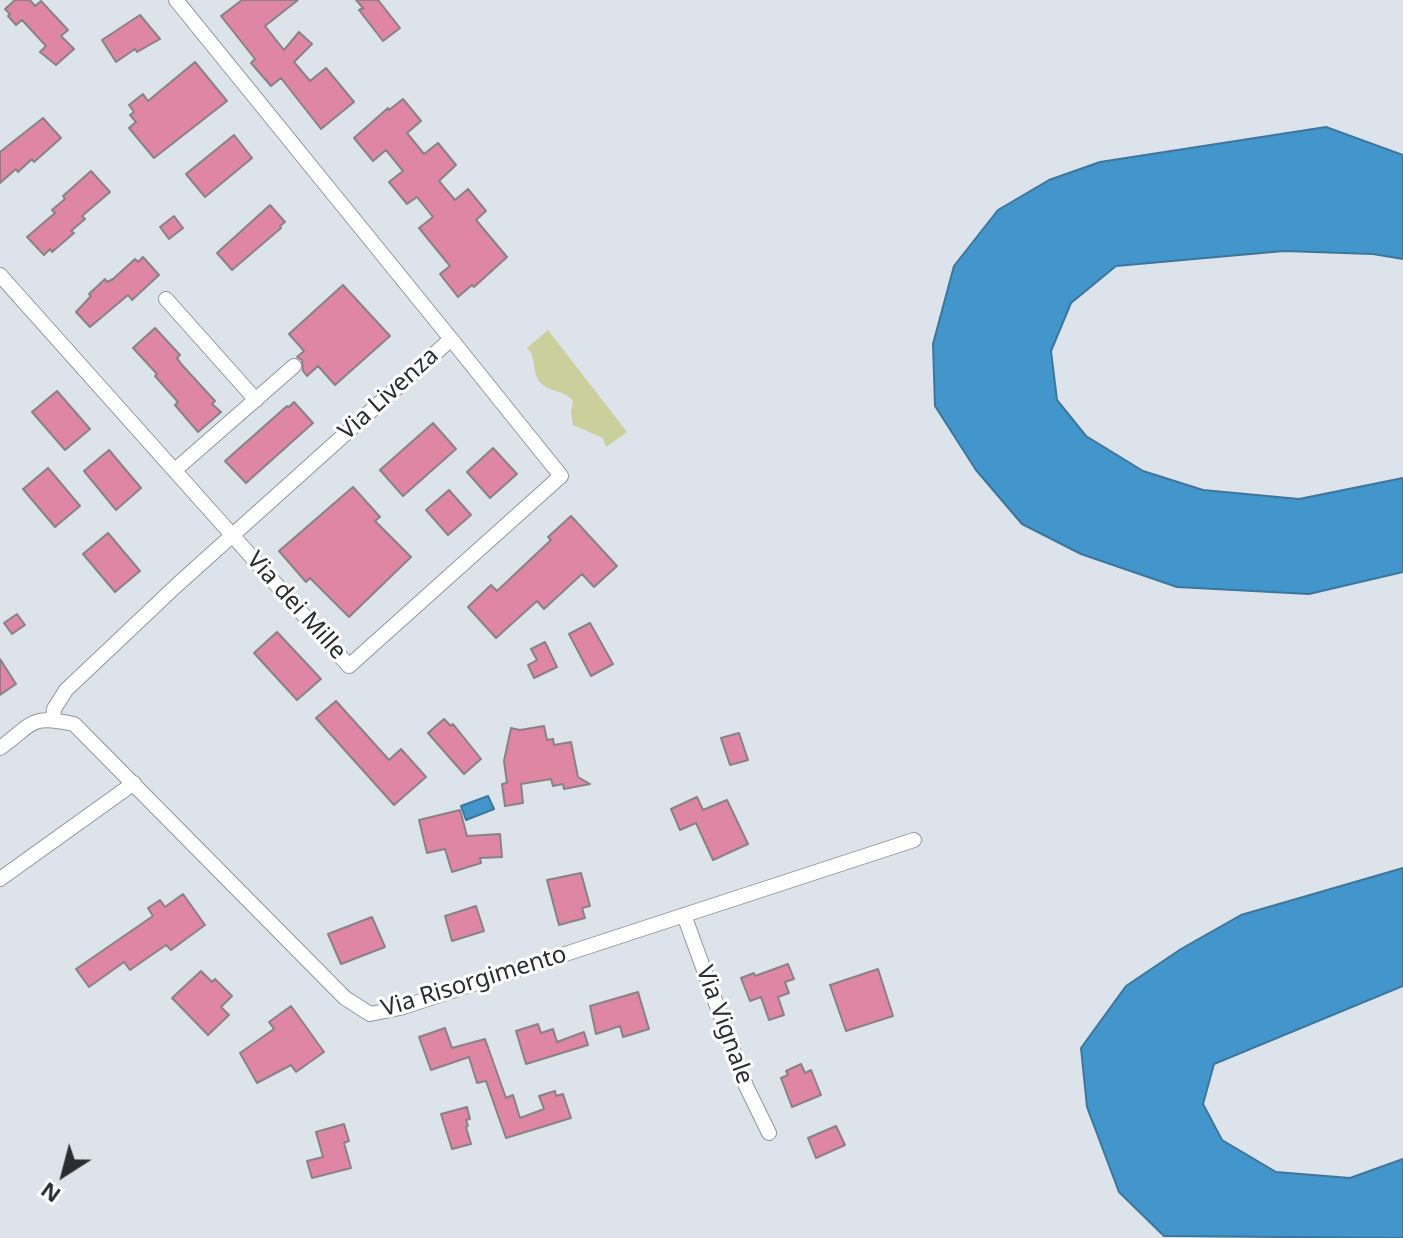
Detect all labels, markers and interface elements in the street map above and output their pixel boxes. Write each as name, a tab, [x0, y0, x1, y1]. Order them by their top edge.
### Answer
street label: Via Livenza	[333, 342, 445, 446]
street label: Via dei Mille	[240, 546, 352, 666]
street label: Via Risorgimento	[378, 940, 570, 1024]
street label: Via Vignale	[689, 962, 759, 1088]
north arrow	[24, 1134, 104, 1214]
text: N	[34, 1176, 66, 1211]

